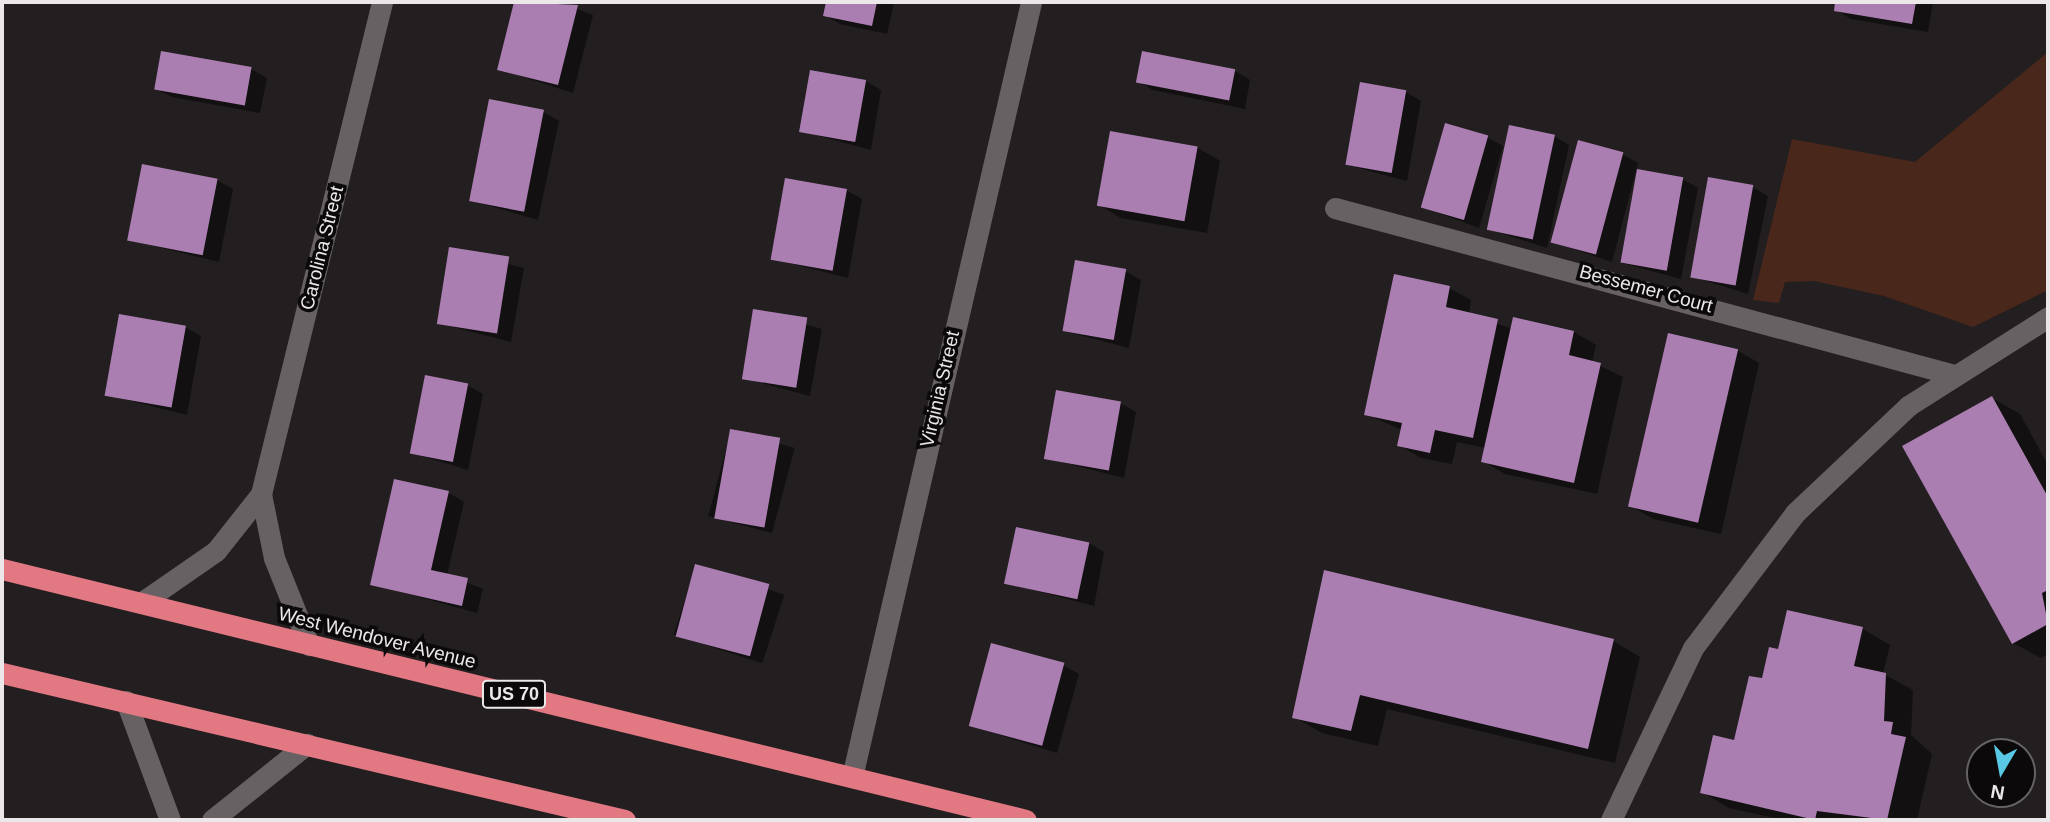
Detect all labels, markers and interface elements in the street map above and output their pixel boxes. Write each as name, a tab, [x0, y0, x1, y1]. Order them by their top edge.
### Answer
street label: Carolina Street	[296, 184, 348, 312]
street label: Bessemer Court	[1577, 260, 1715, 318]
street label: Virginia Street	[916, 328, 964, 450]
street label: West Wendover Avenue	[275, 602, 479, 674]
road number: US 70	[481, 680, 547, 708]
north arrow	[1966, 738, 2036, 808]
text: N	[1989, 781, 2006, 804]

